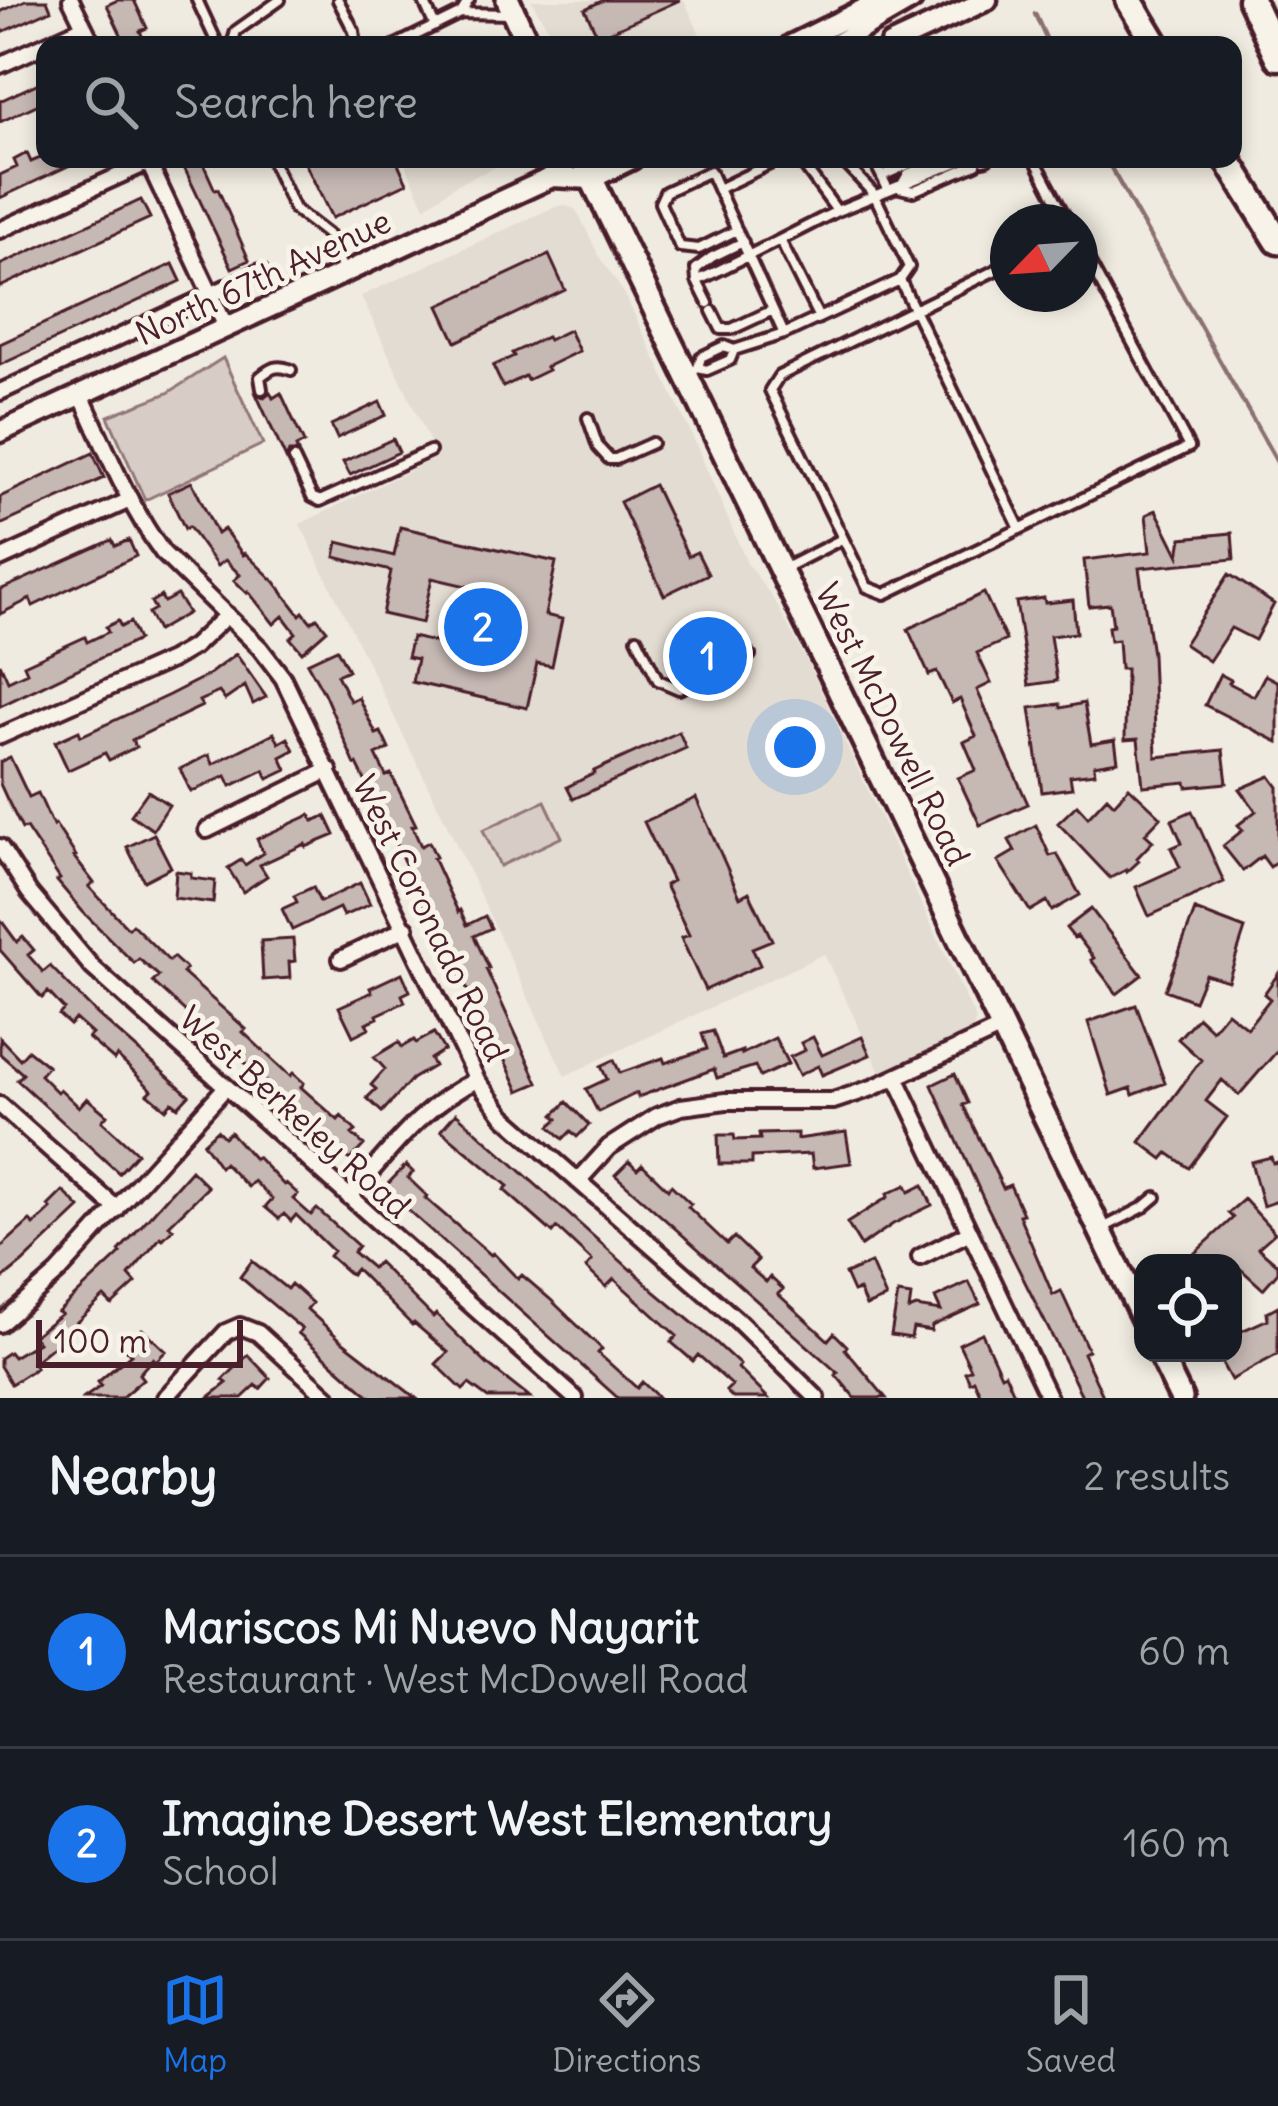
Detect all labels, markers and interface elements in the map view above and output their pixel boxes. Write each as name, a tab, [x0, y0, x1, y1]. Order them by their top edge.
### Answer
search box	[36, 36, 1242, 168]
icon: search	[78, 69, 144, 135]
text: Search here	[174, 74, 418, 130]
street label: North 67th Avenue	[129, 200, 397, 354]
north arrow	[990, 204, 1098, 312]
street label: West McDowell Road	[806, 576, 980, 872]
pin: 2	[444, 582, 522, 672]
pin: 1	[669, 611, 747, 701]
your location	[765, 717, 825, 777]
street label: West Coronado Road	[343, 768, 519, 1068]
street label: West Berkeley Road	[171, 997, 419, 1227]
map controls	[1134, 1254, 1242, 1362]
button: locate	[1134, 1254, 1242, 1362]
scale bar	[36, 1314, 243, 1367]
text: 100 m	[54, 1320, 147, 1362]
text: Nearby	[48, 1444, 217, 1508]
text: 2 results	[1083, 1452, 1230, 1501]
text: Mariscos Mi Nuevo Nayarit	[162, 1599, 699, 1655]
text: 1	[79, 1627, 95, 1676]
text: 60 m	[1138, 1627, 1230, 1676]
text: Restaurant · West McDowell Road	[162, 1655, 749, 1704]
text: Imagine Desert West Elementary	[162, 1791, 832, 1847]
text: 2	[76, 1819, 98, 1868]
text: 160 m	[1123, 1819, 1230, 1868]
text: School	[162, 1847, 279, 1896]
tab: Map	[162, 1967, 228, 2081]
tab: Directions	[552, 1967, 701, 2081]
tab: Saved	[1026, 1967, 1116, 2081]

